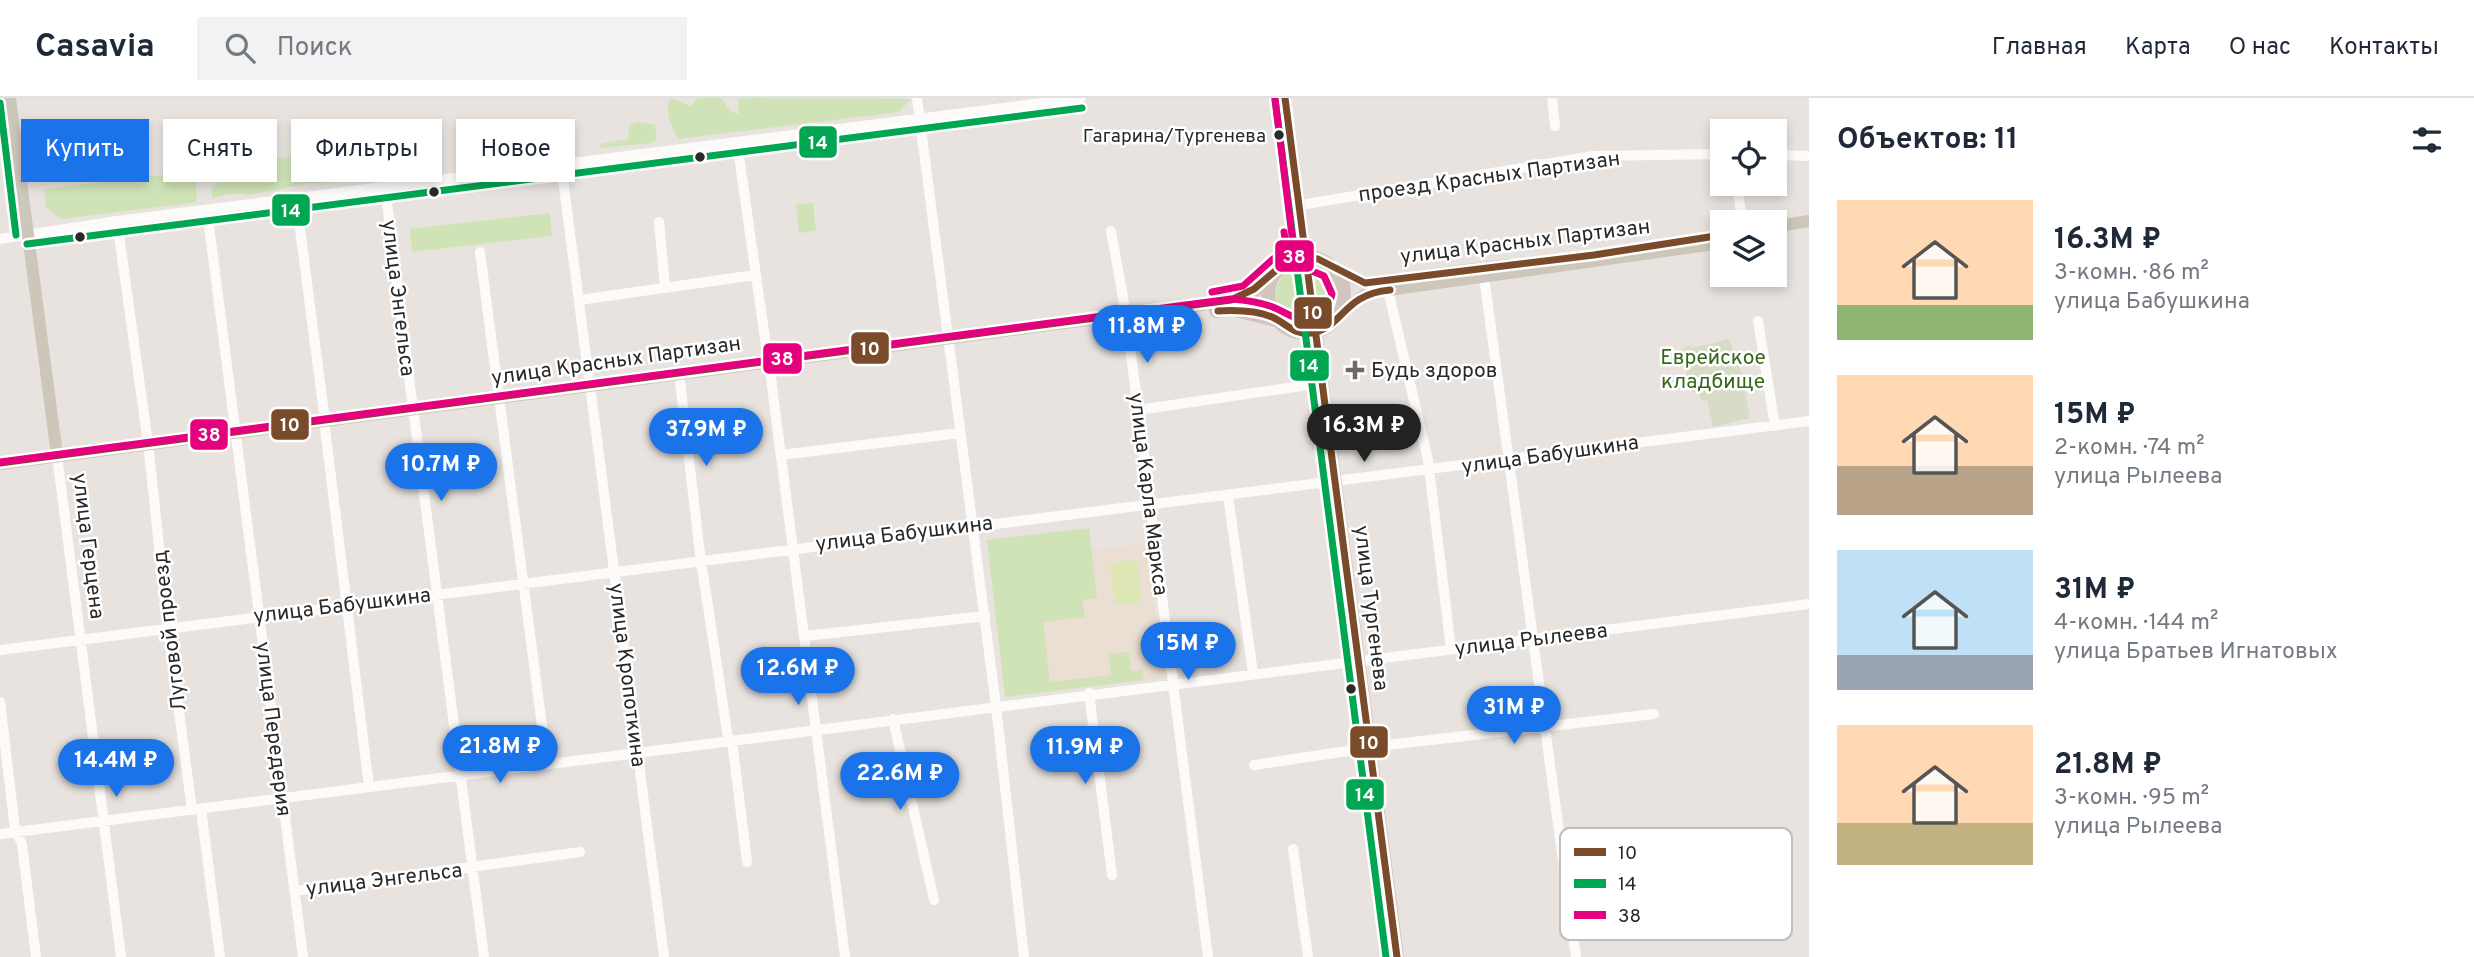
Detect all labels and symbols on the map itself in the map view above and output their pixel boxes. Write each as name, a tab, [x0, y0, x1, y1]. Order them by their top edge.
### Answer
line badge: 14	[798, 125, 838, 159]
place label: Гагарина/Тургенева	[1083, 125, 1266, 149]
marker: Гагарина/Тургенева	[1272, 128, 1286, 142]
text: 14	[808, 132, 828, 156]
street label: проезд Красных Партизан	[1357, 146, 1622, 209]
unlabelled marker	[693, 150, 707, 164]
unlabelled marker	[427, 185, 441, 199]
line badge: 14	[271, 193, 311, 227]
text: 14	[281, 200, 301, 224]
street label: улица Красных Партизан	[1399, 214, 1652, 271]
street label: улица Энгельса	[375, 218, 421, 378]
unlabelled marker	[73, 230, 87, 244]
line badge: 38	[1274, 239, 1315, 273]
text: 38	[1282, 246, 1306, 270]
line badge: 10	[1293, 296, 1333, 330]
text: 10	[1303, 302, 1323, 326]
pin: 11.8M ₽	[1082, 306, 1212, 365]
street label: улица Красных Партизан	[490, 331, 743, 392]
line badge: 10	[850, 331, 890, 365]
text: 10	[860, 338, 880, 362]
line badge: 38	[762, 342, 803, 375]
park label: Еврейское кладбище	[1660, 345, 1766, 396]
text: 38	[770, 348, 794, 372]
line badge: 14	[1289, 349, 1330, 382]
text: 14	[1299, 355, 1319, 379]
place label: Будь здоров	[1371, 358, 1498, 385]
marker: Будь здоров	[1345, 360, 1365, 380]
street label: улица Карла Маркса	[1122, 391, 1173, 597]
pin: 16.3M ₽	[1299, 404, 1429, 464]
line badge: 10	[270, 408, 310, 441]
pin: 37.9M ₽	[641, 408, 771, 468]
text: 10	[280, 414, 300, 438]
line badge: 38	[189, 418, 229, 451]
text: 38	[197, 424, 221, 448]
street label: улица Бабушкина	[1460, 430, 1641, 481]
pin: 10.7M ₽	[376, 444, 506, 503]
street label: улица Герцена	[65, 472, 110, 621]
street label: улица Бабушкина	[814, 510, 995, 559]
street label: улица Тургенева	[1347, 524, 1394, 692]
street label: Луговой проезд	[147, 549, 194, 713]
street label: улица Бабушкина	[252, 582, 433, 631]
street label: улица Кропоткина	[602, 582, 651, 769]
street label: улица Рылеева	[1453, 618, 1609, 663]
pin: 15M ₽	[1139, 622, 1237, 682]
street label: улица Передерия	[248, 640, 297, 818]
pin: 12.6M ₽	[733, 648, 863, 707]
unlabelled marker	[1344, 682, 1358, 696]
pin: 31M ₽	[1465, 686, 1563, 746]
line badge: 10	[1349, 725, 1389, 759]
pin: 21.8M ₽	[435, 726, 565, 785]
pin: 11.9M ₽	[1020, 726, 1150, 786]
text: 10	[1359, 732, 1379, 756]
pin: 14.4M ₽	[51, 740, 181, 799]
pin: 22.6M ₽	[835, 752, 965, 812]
line badge: 14	[1345, 778, 1385, 811]
text: 14	[1355, 784, 1375, 808]
legend	[1560, 828, 1792, 940]
text: 10	[1618, 842, 1637, 866]
street label: улица Энгельса	[304, 857, 464, 903]
text: 14	[1618, 873, 1637, 897]
text: 38	[1618, 905, 1641, 929]

